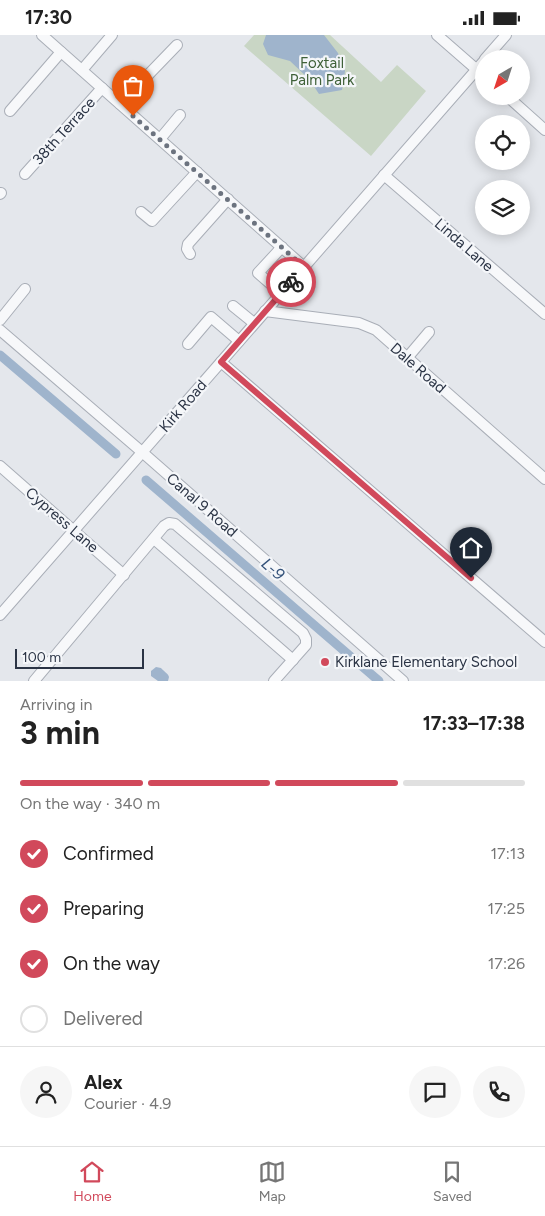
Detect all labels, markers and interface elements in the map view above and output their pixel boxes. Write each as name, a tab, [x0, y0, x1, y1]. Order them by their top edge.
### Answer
text: 17:30	[25, 6, 72, 29]
north arrow	[475, 50, 530, 105]
map controls	[475, 50, 530, 235]
park label: Foxtail Palm Park	[290, 54, 355, 89]
pin	[112, 65, 154, 116]
icon: bag	[119, 72, 147, 100]
street label: 38th Terrace	[29, 93, 99, 169]
button: locate	[475, 115, 530, 170]
button: layers	[475, 180, 530, 235]
street label: Linda Lane	[431, 215, 497, 275]
courier	[266, 257, 316, 307]
icon: bike	[277, 268, 305, 296]
street label: Dale Road	[387, 339, 449, 397]
street label: Kirk Road	[155, 376, 211, 436]
street label: Canal 9 Road	[163, 469, 241, 541]
street label: Cypress Lane	[22, 484, 102, 556]
pin	[450, 527, 492, 578]
icon: home	[457, 534, 485, 562]
water label: L-9	[258, 554, 288, 584]
scale bar	[15, 646, 144, 669]
text: 100 m	[22, 649, 61, 666]
place label: Kirklane Elementary School	[335, 653, 517, 671]
marker: Kirklane Elementary School	[319, 656, 331, 668]
text: Arriving in	[20, 695, 92, 714]
text: 17:33–17:38	[423, 712, 525, 735]
text: 3 min	[20, 714, 100, 752]
text: On the way · 340 m	[20, 794, 160, 813]
icon: check	[20, 840, 48, 868]
text: Confirmed	[63, 842, 154, 865]
text: 17:13	[490, 844, 525, 863]
icon: check	[20, 895, 48, 923]
text: Preparing	[63, 897, 144, 920]
text: 17:25	[488, 899, 525, 918]
icon: check	[20, 950, 48, 978]
text: On the way	[63, 952, 160, 975]
text: 17:26	[488, 954, 525, 973]
text: Delivered	[63, 1007, 143, 1030]
button: person	[20, 1066, 72, 1118]
button: chat	[409, 1066, 461, 1118]
button: phone	[473, 1066, 525, 1118]
text: Alex	[84, 1071, 123, 1094]
text: Courier · 4.9	[84, 1094, 171, 1113]
tab: Home	[73, 1158, 112, 1205]
tab: Map	[258, 1158, 286, 1205]
tab: Saved	[433, 1158, 472, 1205]

